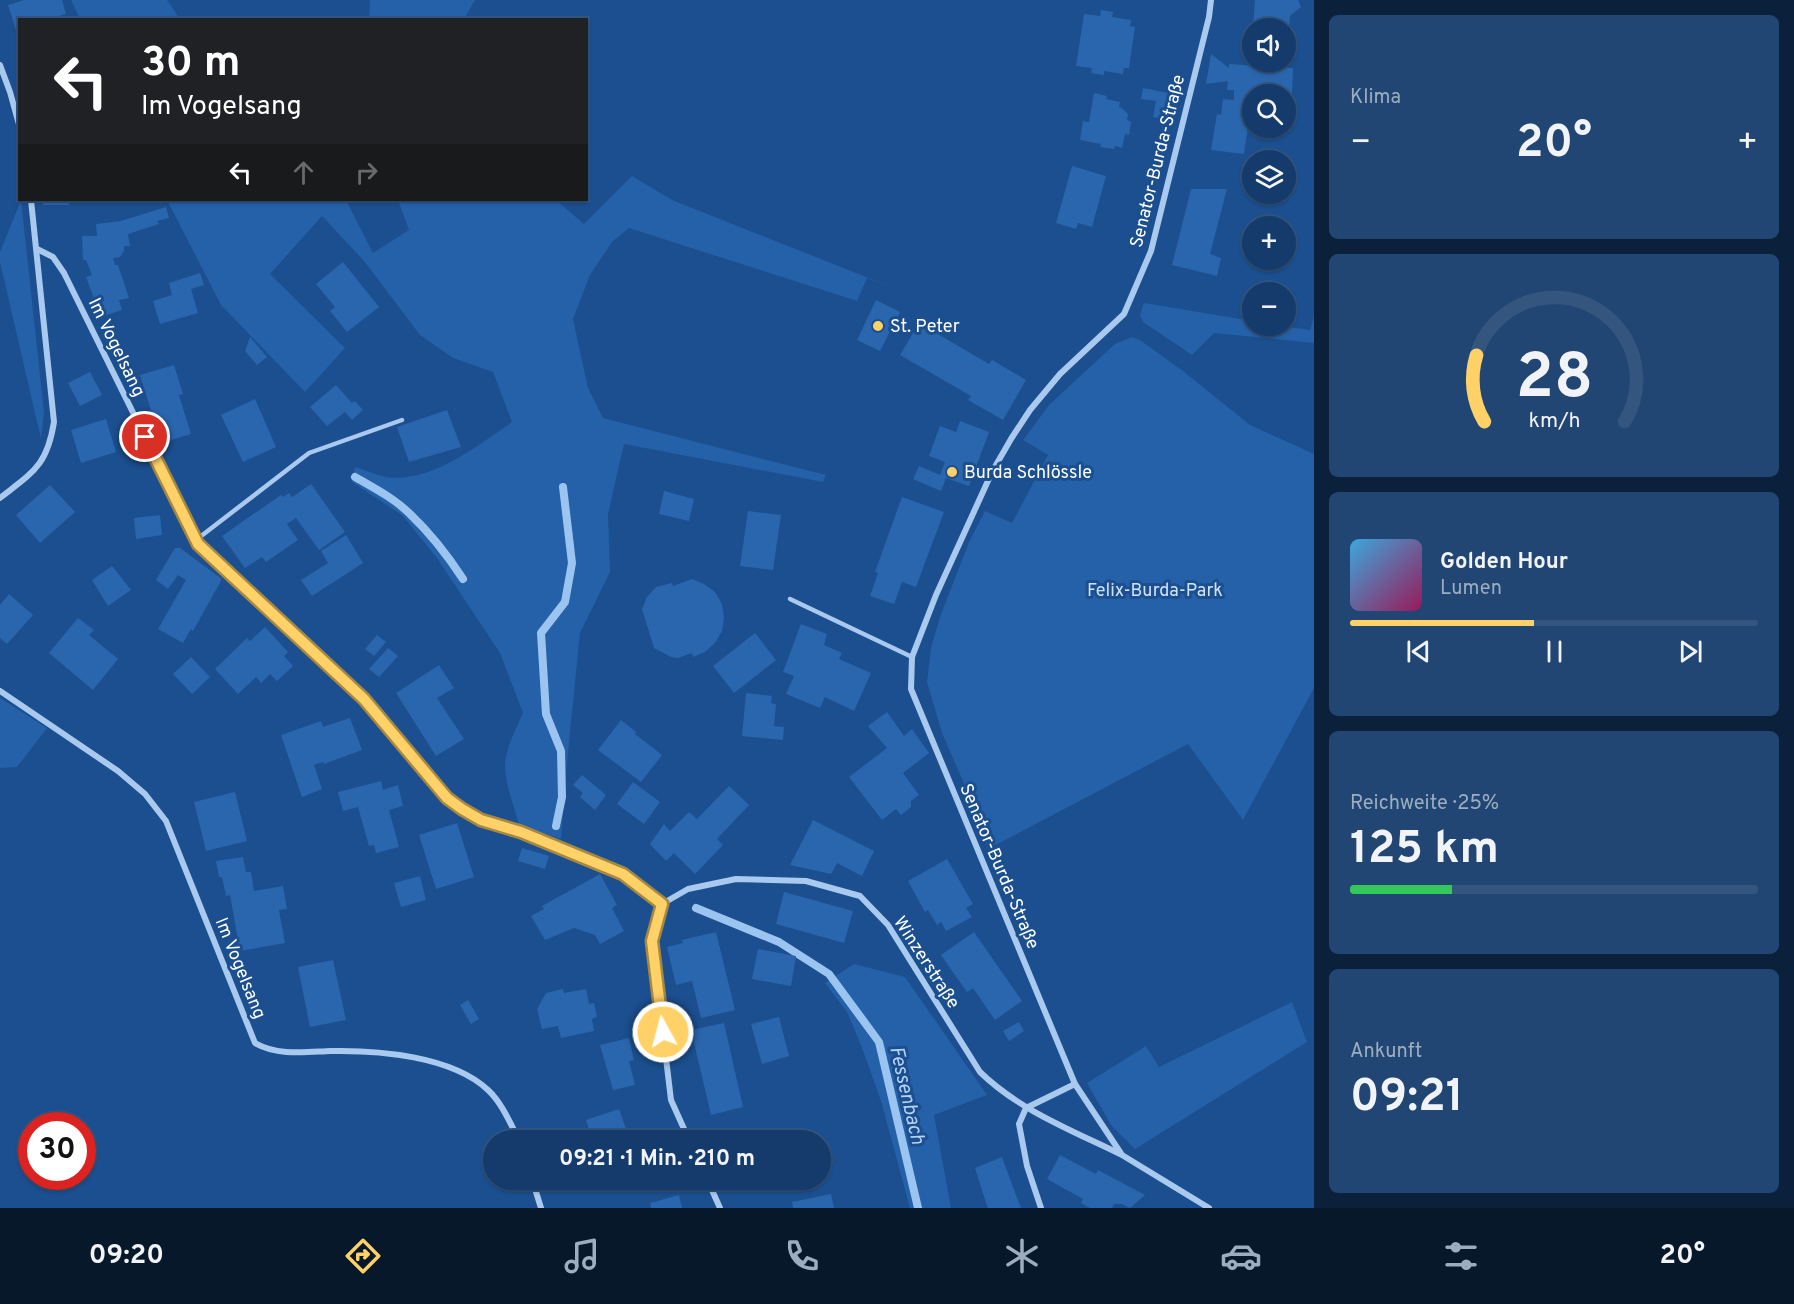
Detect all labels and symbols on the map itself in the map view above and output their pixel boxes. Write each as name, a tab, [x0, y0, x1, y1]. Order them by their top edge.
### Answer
street label: Senator-Burda-Straße	[1126, 72, 1191, 250]
street label: Im Vogelsang	[82, 294, 149, 401]
place label: St. Peter	[890, 316, 960, 339]
marker: St. Peter	[871, 319, 885, 333]
pin	[119, 411, 170, 462]
place label: Burda Schlössle	[964, 462, 1092, 485]
marker: Burda Schlössle	[945, 465, 959, 479]
park label: Felix-Burda-Park	[1087, 580, 1223, 603]
street label: Senator-Burda-Straße	[953, 780, 1044, 953]
street label: Winzerstraße	[887, 912, 964, 1013]
street label: Im Vogelsang	[209, 915, 270, 1023]
position arrow	[631, 1000, 695, 1064]
water label: Fessenbach	[882, 1044, 930, 1147]
speed limit sign: 30	[18, 1112, 96, 1190]

